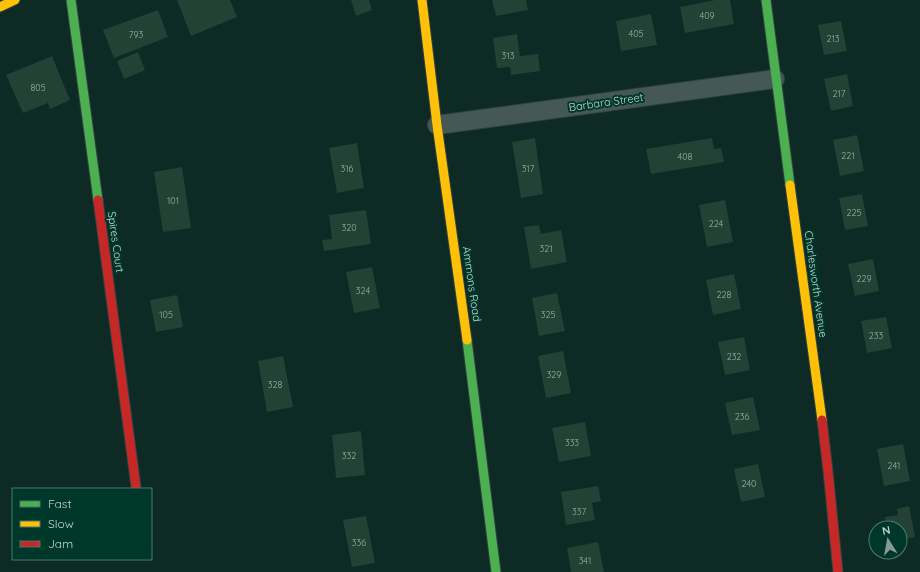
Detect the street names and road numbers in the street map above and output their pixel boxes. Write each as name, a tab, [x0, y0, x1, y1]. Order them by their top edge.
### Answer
street label: Barbara Street	[568, 90, 644, 114]
street label: Spires Court	[105, 211, 127, 274]
street label: Charlesworth Avenue	[802, 230, 830, 338]
street label: Ammons Road	[460, 246, 484, 322]

